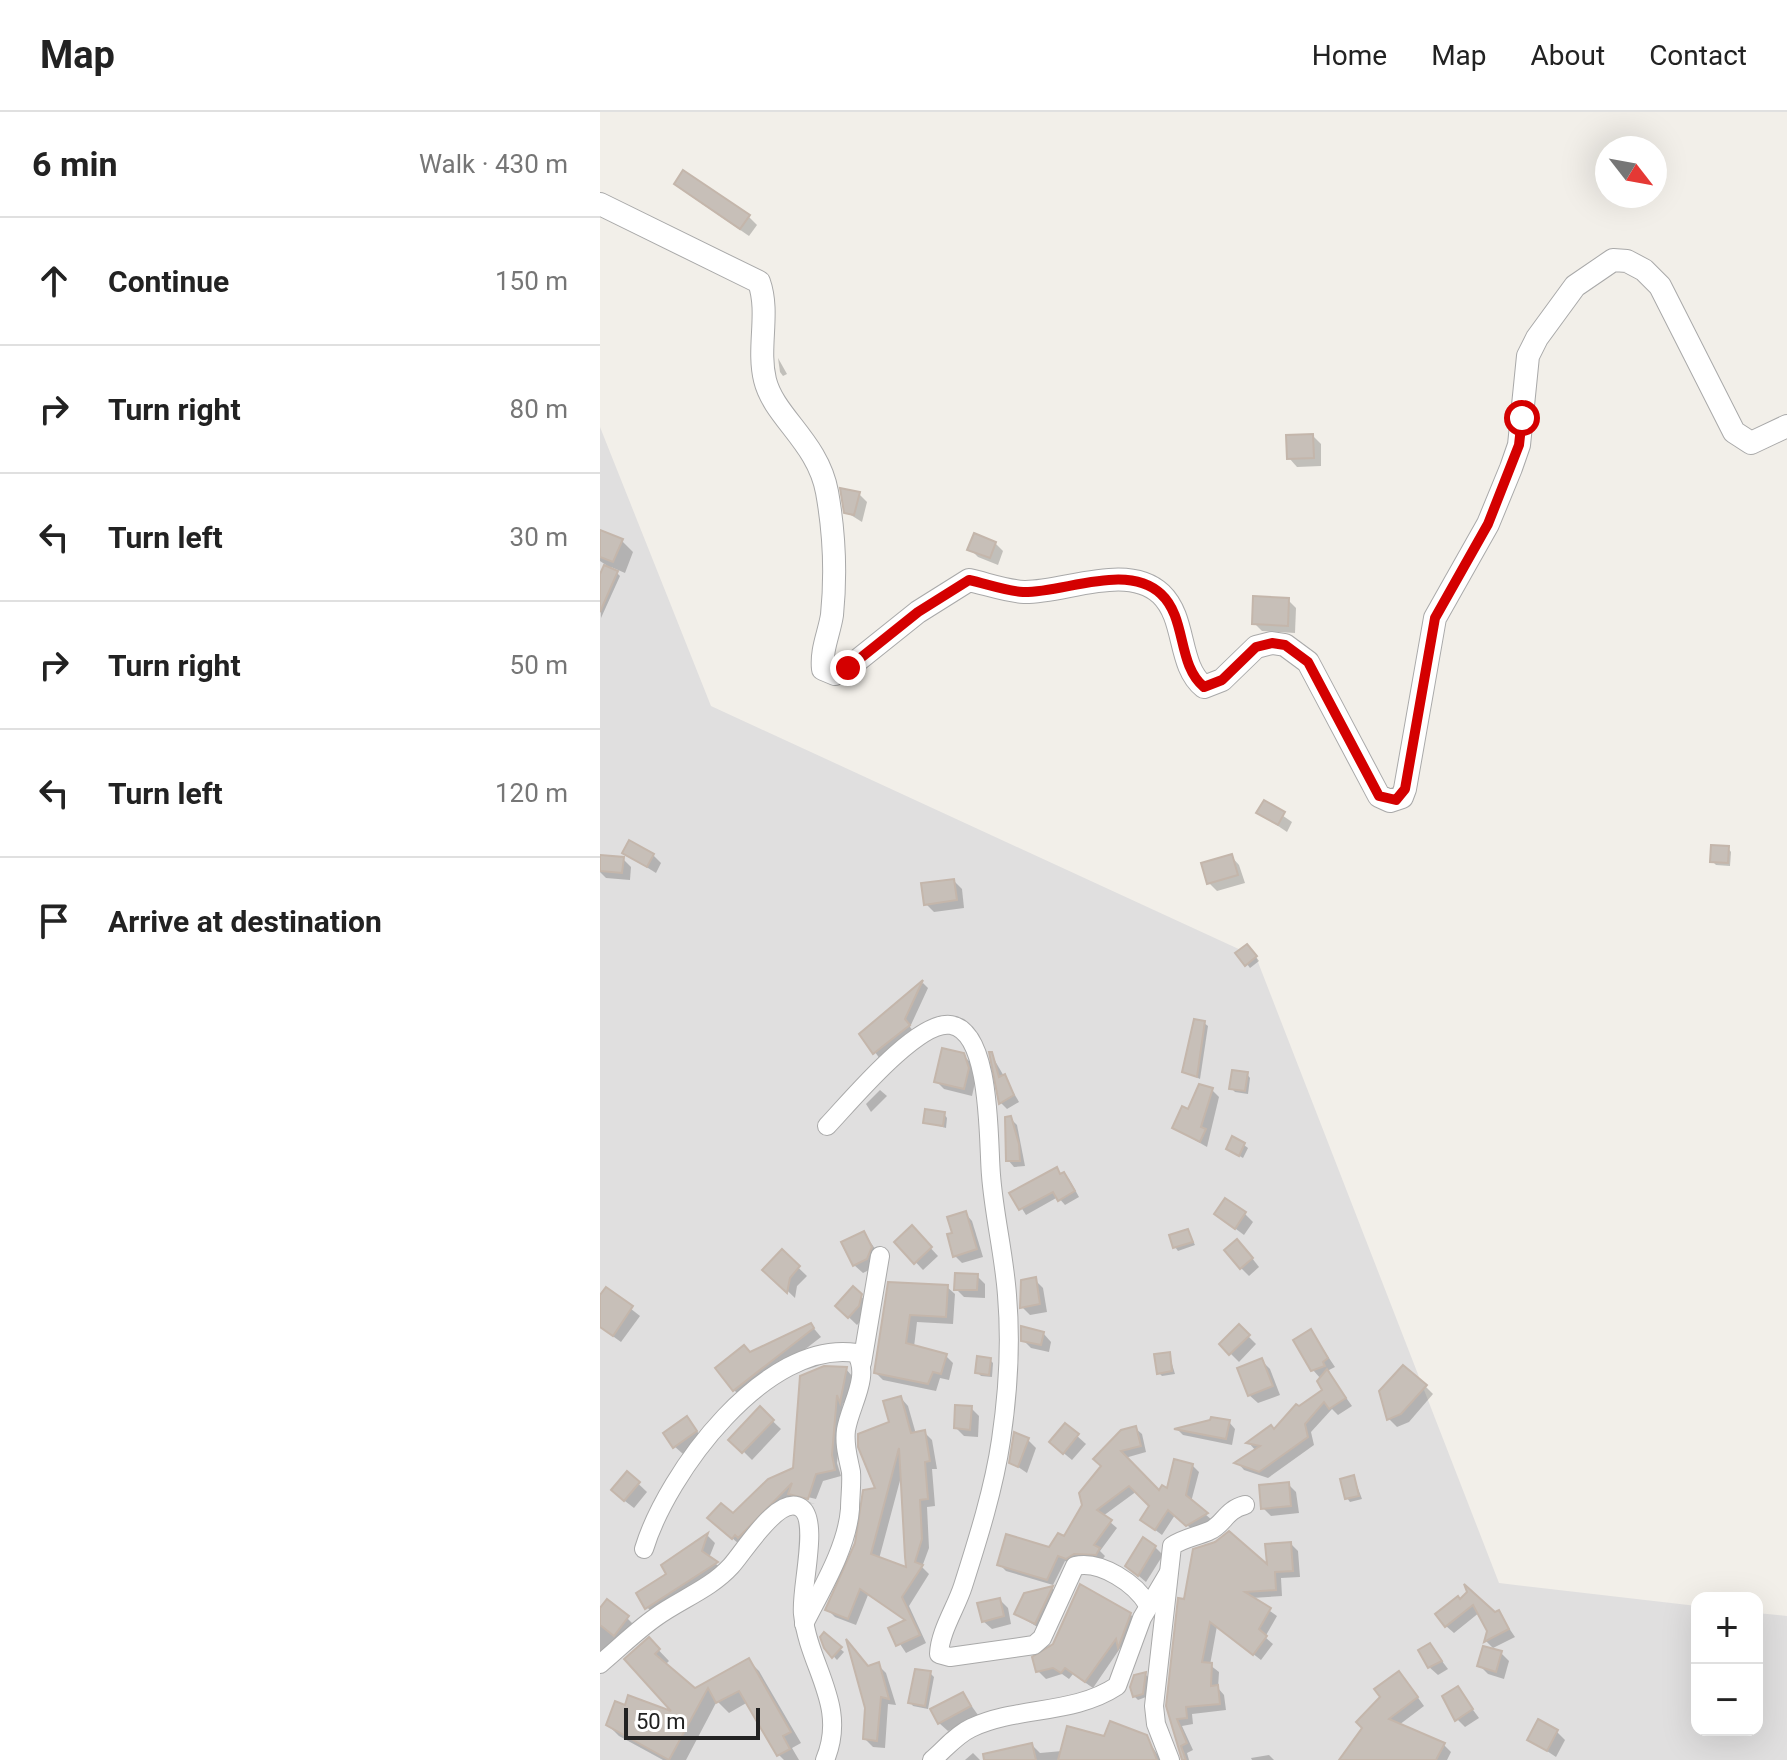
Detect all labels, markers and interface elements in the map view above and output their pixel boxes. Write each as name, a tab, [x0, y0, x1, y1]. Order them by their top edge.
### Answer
text: Map	[40, 33, 115, 77]
text: Home	[1312, 39, 1387, 72]
text: Map	[1431, 39, 1487, 72]
text: About	[1531, 39, 1605, 72]
text: Contact	[1649, 39, 1747, 72]
north arrow	[1595, 136, 1667, 208]
text: 6 min	[32, 144, 117, 184]
text: Walk · 430 m	[419, 149, 568, 179]
icon: ahead	[32, 259, 76, 303]
text: Continue	[108, 264, 229, 299]
text: 150 m	[495, 266, 568, 296]
icon: right	[32, 387, 76, 431]
text: Turn right	[108, 392, 241, 427]
text: 80 m	[510, 394, 568, 424]
route start	[1504, 400, 1540, 436]
icon: left	[32, 515, 76, 559]
text: Turn left	[108, 520, 223, 555]
text: 30 m	[510, 522, 568, 552]
icon: right	[32, 643, 76, 687]
text: Turn right	[108, 648, 241, 683]
text: 50 m	[510, 650, 568, 680]
route end	[830, 650, 866, 686]
icon: left	[32, 771, 76, 815]
text: Turn left	[108, 776, 223, 811]
text: 120 m	[495, 778, 568, 808]
icon: arrive	[32, 899, 76, 943]
text: Arrive at destination	[108, 904, 382, 939]
map controls	[1691, 1592, 1763, 1736]
button: +	[1691, 1592, 1763, 1664]
button: −	[1691, 1664, 1763, 1736]
scale bar	[624, 1704, 760, 1740]
text: 50 m	[636, 1709, 685, 1734]

